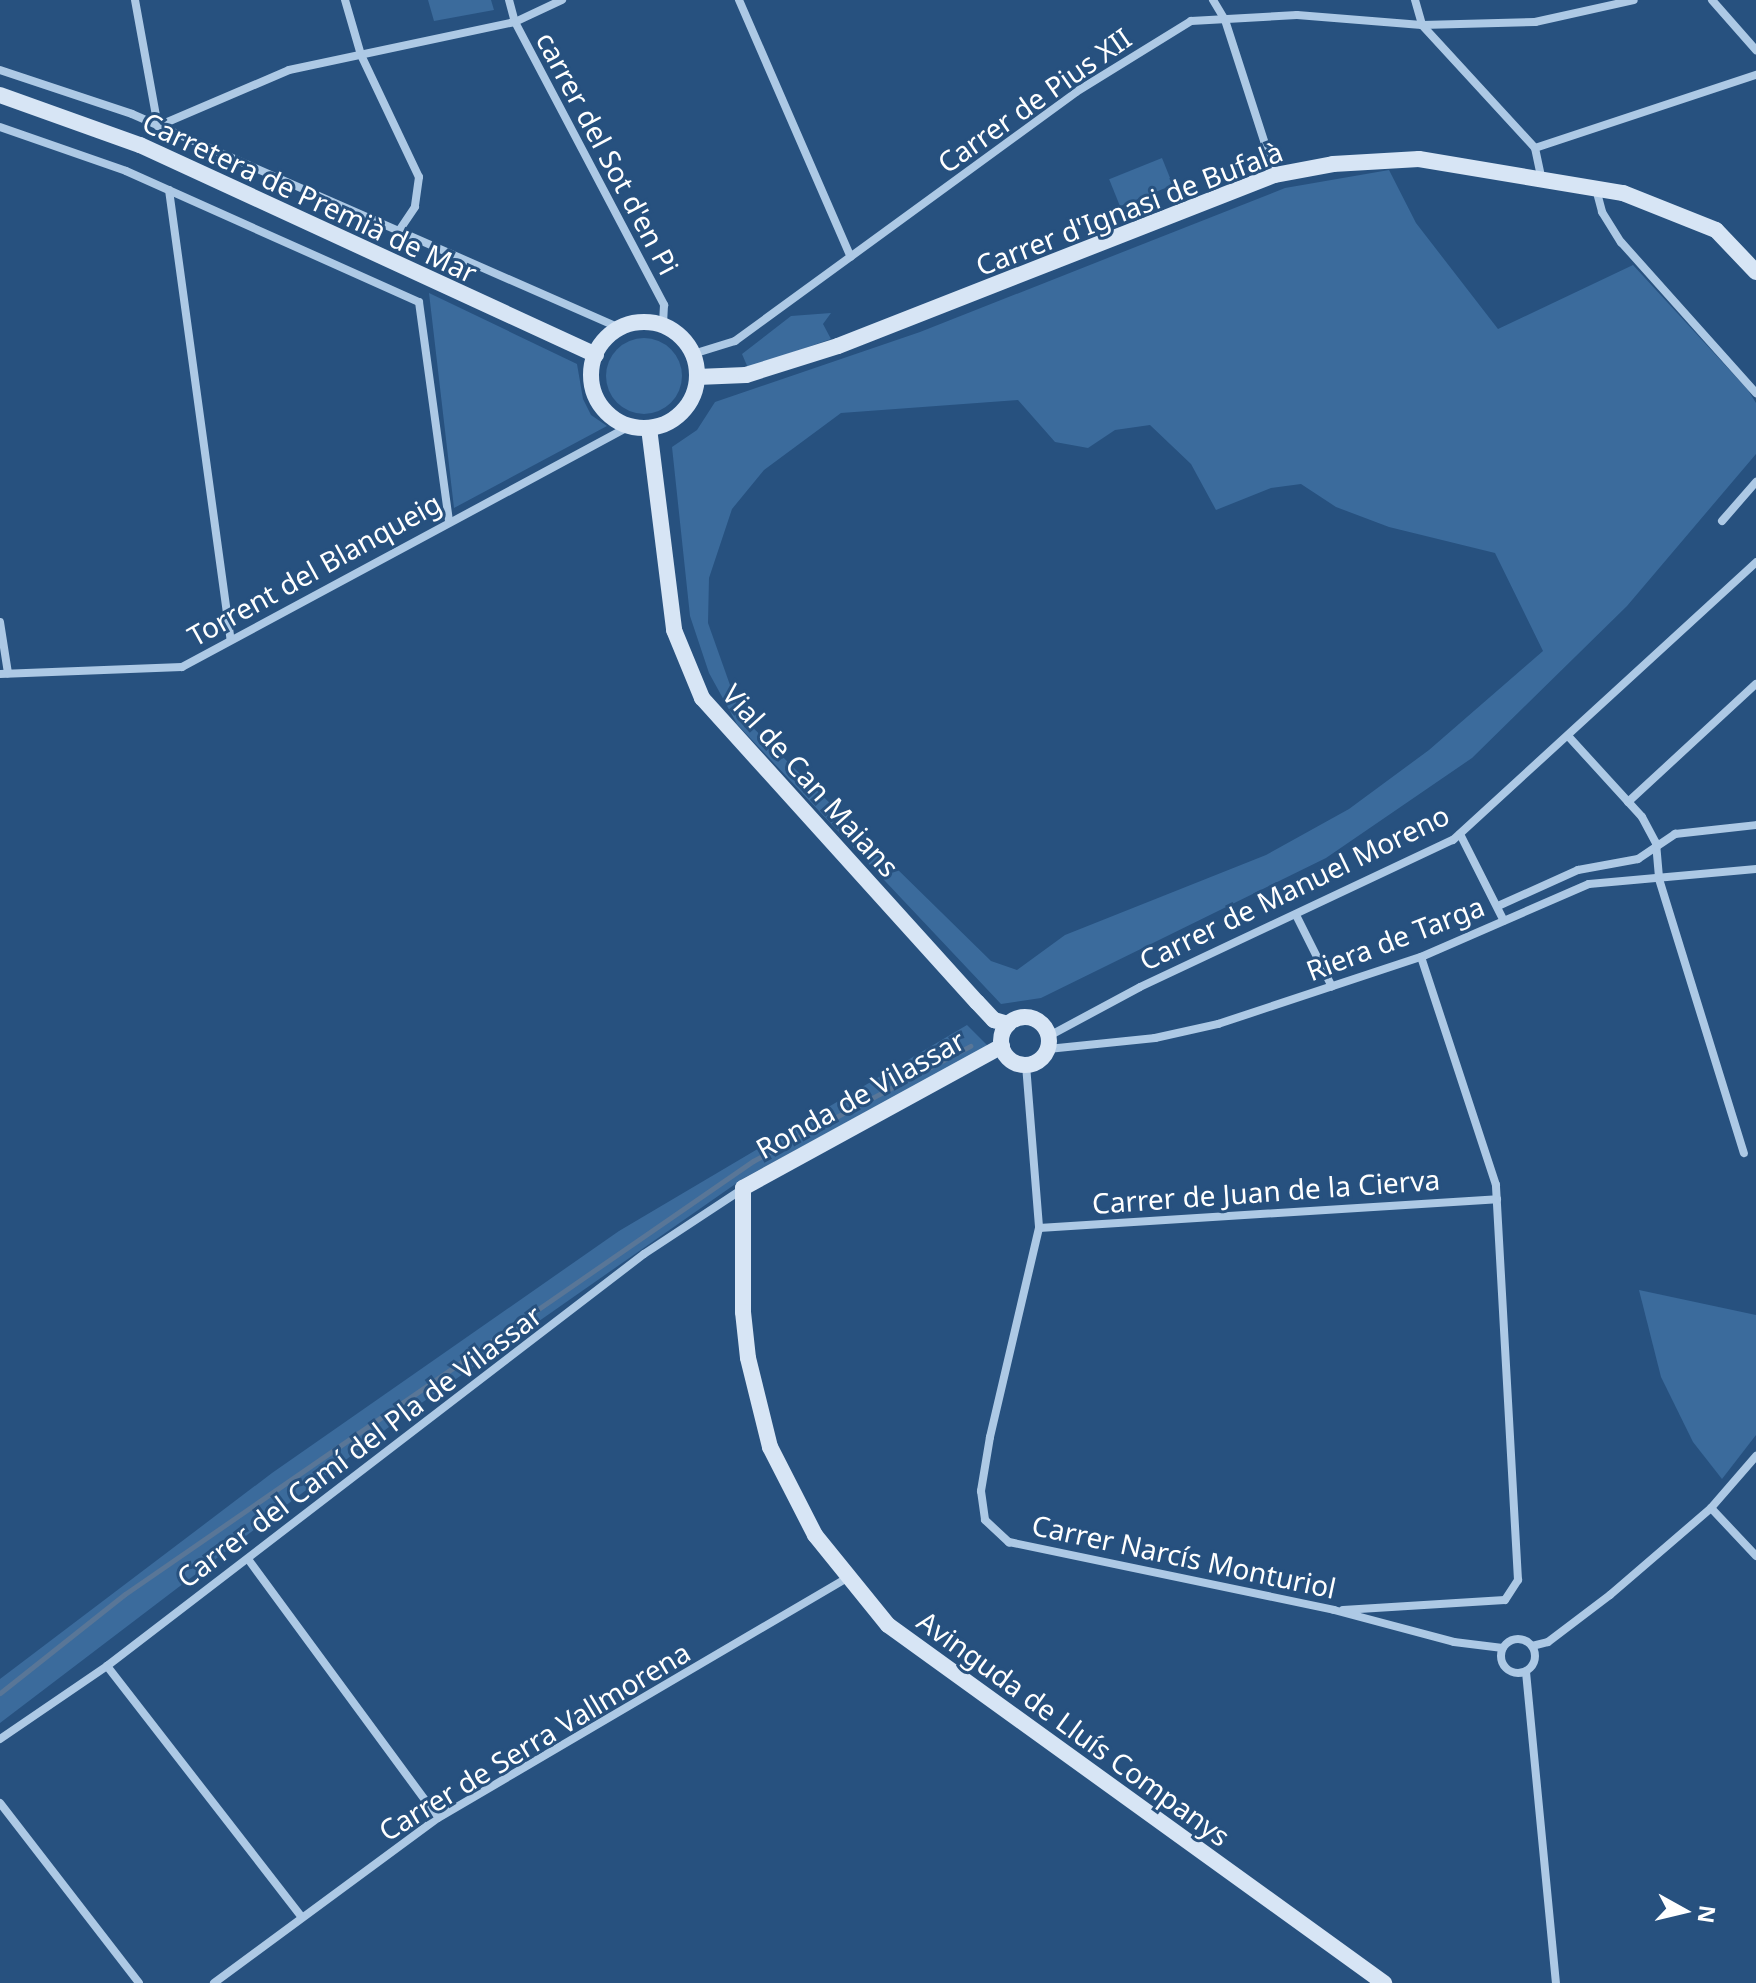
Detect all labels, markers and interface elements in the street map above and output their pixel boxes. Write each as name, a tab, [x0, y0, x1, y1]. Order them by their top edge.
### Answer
street label: Carrer de Pius XII	[931, 21, 1137, 179]
street label: carrer del Sot d'en Pi	[530, 26, 686, 280]
street label: Carretera de Premià de Mar	[137, 105, 483, 289]
street label: Carrer d'Ignasi de Bufalà	[971, 134, 1287, 282]
street label: Torrent del Blanqueig	[182, 485, 446, 653]
street label: Vial de Can Maians	[716, 677, 906, 883]
street label: Carrer de Manuel Moreno	[1134, 797, 1454, 977]
street label: Riera de Targa	[1301, 889, 1489, 987]
street label: Ronda de Vilassar	[750, 1023, 970, 1165]
street label: Carrer de Juan de la Cierva	[1091, 1162, 1441, 1220]
street label: Carrer del Camí del Pla de Vilassar	[170, 1298, 548, 1594]
street label: Carrer Narcís Monturiol	[1029, 1507, 1339, 1605]
street label: Avinguda de Lluís Companys	[911, 1603, 1237, 1853]
street label: Carrer de Serra Vallmorena	[372, 1635, 696, 1847]
north arrow	[1644, 1871, 1724, 1951]
text: N	[1692, 1903, 1724, 1925]

